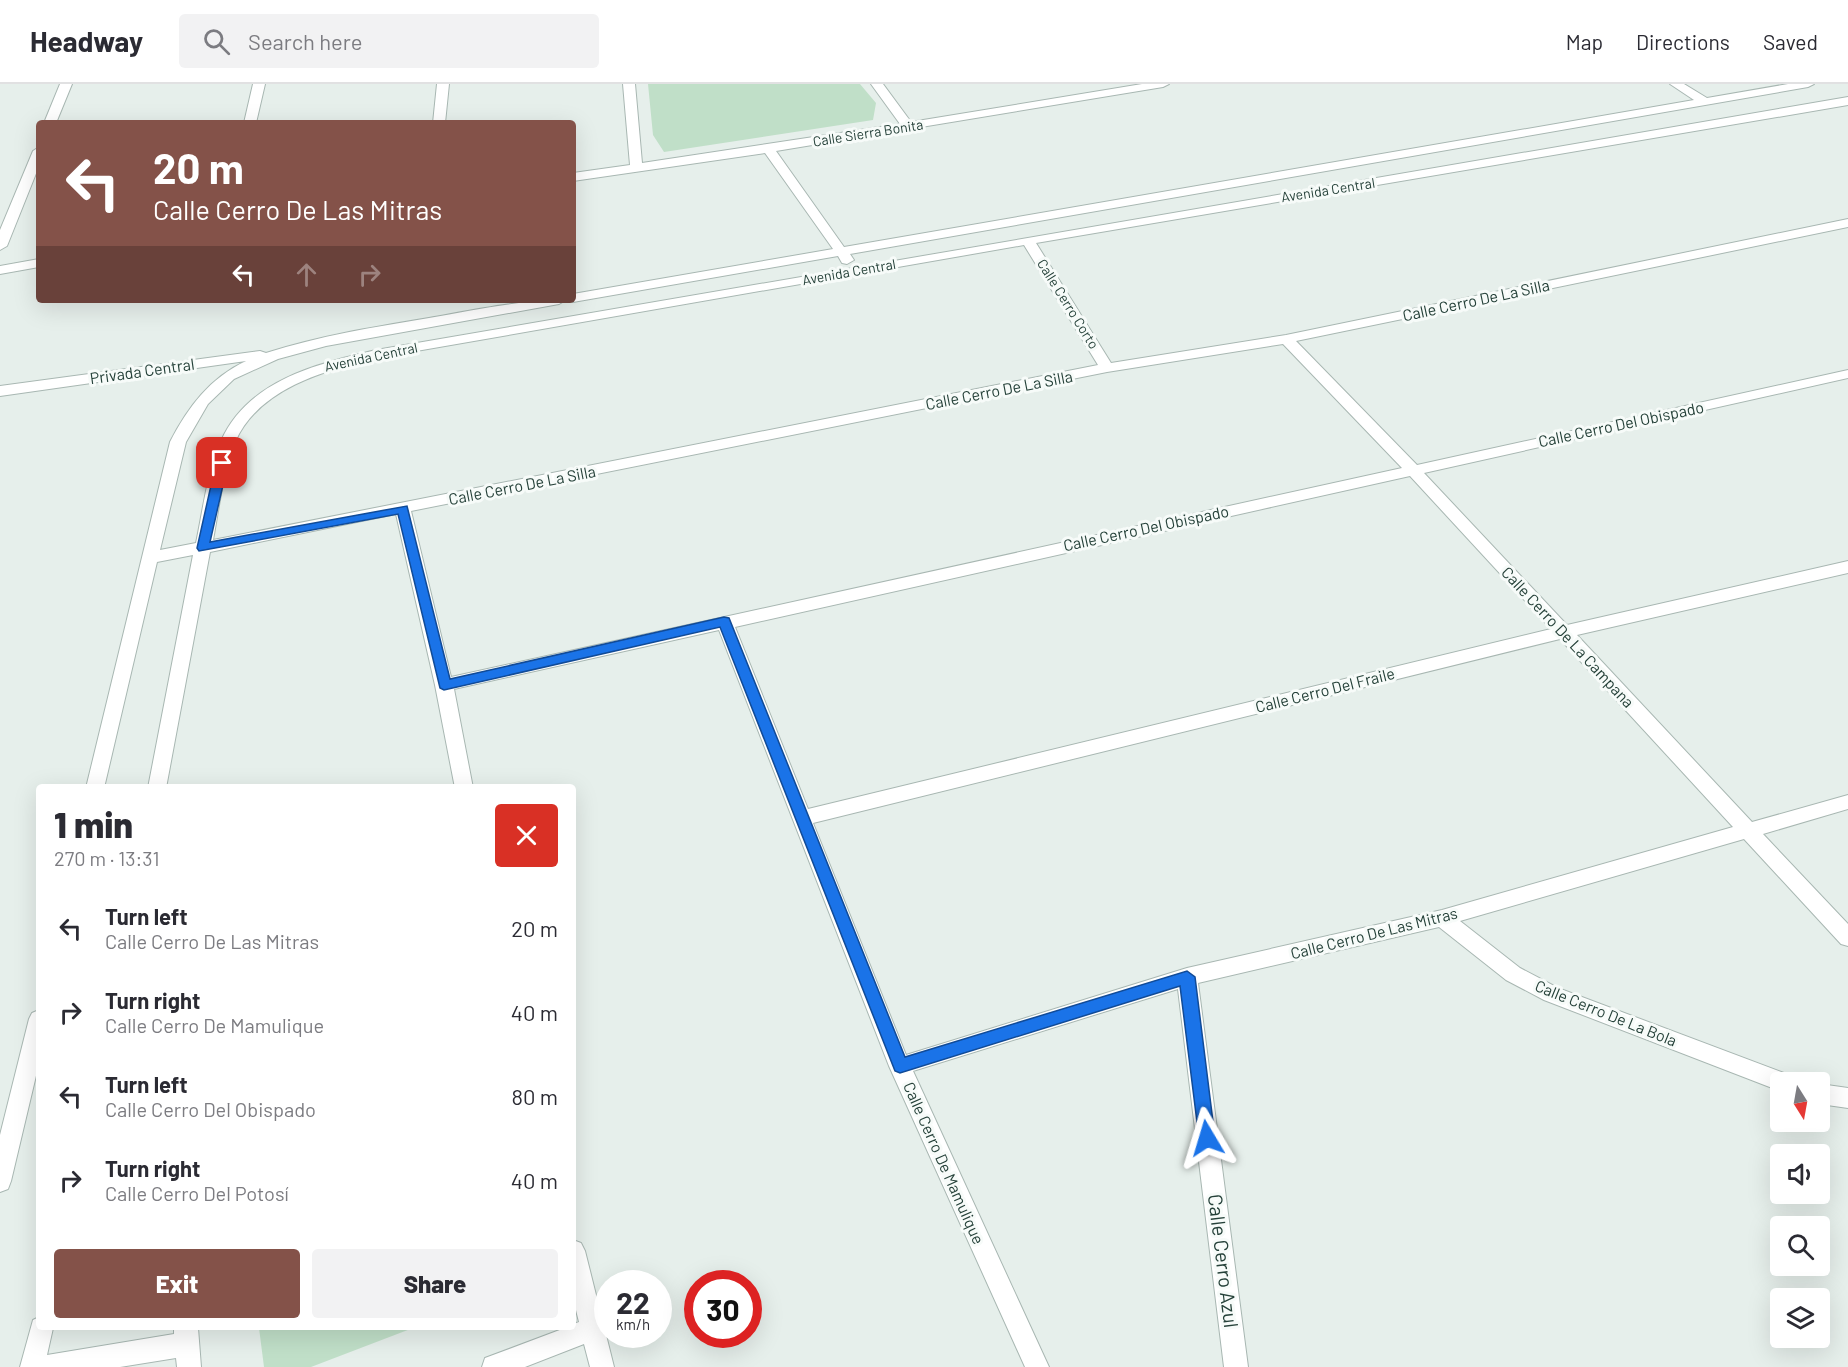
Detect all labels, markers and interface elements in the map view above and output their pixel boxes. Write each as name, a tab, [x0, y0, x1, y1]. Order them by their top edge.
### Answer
search box	[179, 14, 599, 68]
text: Headway	[30, 24, 143, 58]
icon: search	[200, 25, 233, 58]
text: Search here	[248, 28, 362, 54]
text: Map	[1566, 29, 1603, 54]
text: Directions	[1636, 29, 1730, 54]
text: Saved	[1763, 29, 1818, 54]
street label: Calle Sierra Bonita	[812, 115, 924, 150]
text: 20 m	[153, 142, 244, 192]
icon: left	[54, 144, 132, 222]
street label: Avenida Central	[1280, 174, 1376, 205]
text: Calle Cerro De Las Mitras	[153, 193, 442, 225]
street label: Avenida Central	[801, 255, 897, 288]
street label: Calle Cerro Corto	[1034, 256, 1103, 352]
icon: left	[227, 258, 260, 291]
icon: ahead	[290, 258, 323, 291]
icon: right	[353, 258, 386, 291]
street label: Calle Cerro De La Silla	[1401, 275, 1551, 324]
street label: Avenida Central	[323, 338, 419, 375]
street label: Privada Central	[88, 354, 195, 387]
street label: Calle Cerro De La Silla	[924, 366, 1074, 413]
street label: Calle Cerro Del Obispado	[1536, 397, 1705, 450]
pin	[196, 437, 247, 488]
icon: arrive	[205, 446, 238, 479]
street label: Calle Cerro De La Silla	[447, 461, 597, 508]
street label: Calle Cerro Del Obispado	[1061, 501, 1230, 554]
street label: Calle Cerro De La Campana	[1498, 562, 1639, 711]
street label: Calle Cerro Del Fraile	[1253, 663, 1397, 716]
text: 1 min	[54, 802, 133, 845]
button: close	[495, 804, 558, 867]
text: 270 m · 13:31	[54, 846, 159, 870]
text: Turn left	[105, 903, 188, 929]
street label: Calle Cerro De Las Mitras	[1288, 903, 1459, 962]
icon: left	[54, 912, 87, 945]
text: 20 m	[511, 915, 558, 941]
text: Calle Cerro De Las Mitras	[105, 929, 319, 953]
street label: Calle Cerro De La Bola	[1533, 975, 1680, 1050]
text: Turn right	[105, 987, 200, 1013]
icon: right	[54, 996, 87, 1029]
text: 40 m	[511, 999, 558, 1025]
text: Calle Cerro De Mamulique	[105, 1013, 324, 1037]
text: Turn left	[105, 1071, 188, 1097]
north arrow	[1770, 1072, 1830, 1132]
map controls	[1770, 1072, 1830, 1348]
street label: Calle Cerro De Mamulique	[900, 1079, 989, 1247]
icon: left	[54, 1080, 87, 1113]
text: 80 m	[512, 1083, 558, 1109]
text: Calle Cerro Del Obispado	[105, 1097, 316, 1121]
position arrow	[1175, 1106, 1239, 1170]
button: sound	[1770, 1144, 1830, 1204]
text: Turn right	[105, 1155, 200, 1181]
icon: right	[54, 1164, 87, 1197]
text: 40 m	[511, 1167, 558, 1193]
text: Calle Cerro Del Potosí	[105, 1181, 289, 1205]
street label: Calle Cerro Azul	[1204, 1193, 1244, 1329]
button: search	[1770, 1216, 1830, 1276]
button: Exit	[54, 1249, 300, 1318]
button: Share	[312, 1249, 558, 1318]
speed limit sign: 30	[684, 1270, 762, 1348]
text: 22	[616, 1284, 650, 1320]
button: layers	[1770, 1288, 1830, 1348]
text: km/h	[616, 1315, 650, 1333]

